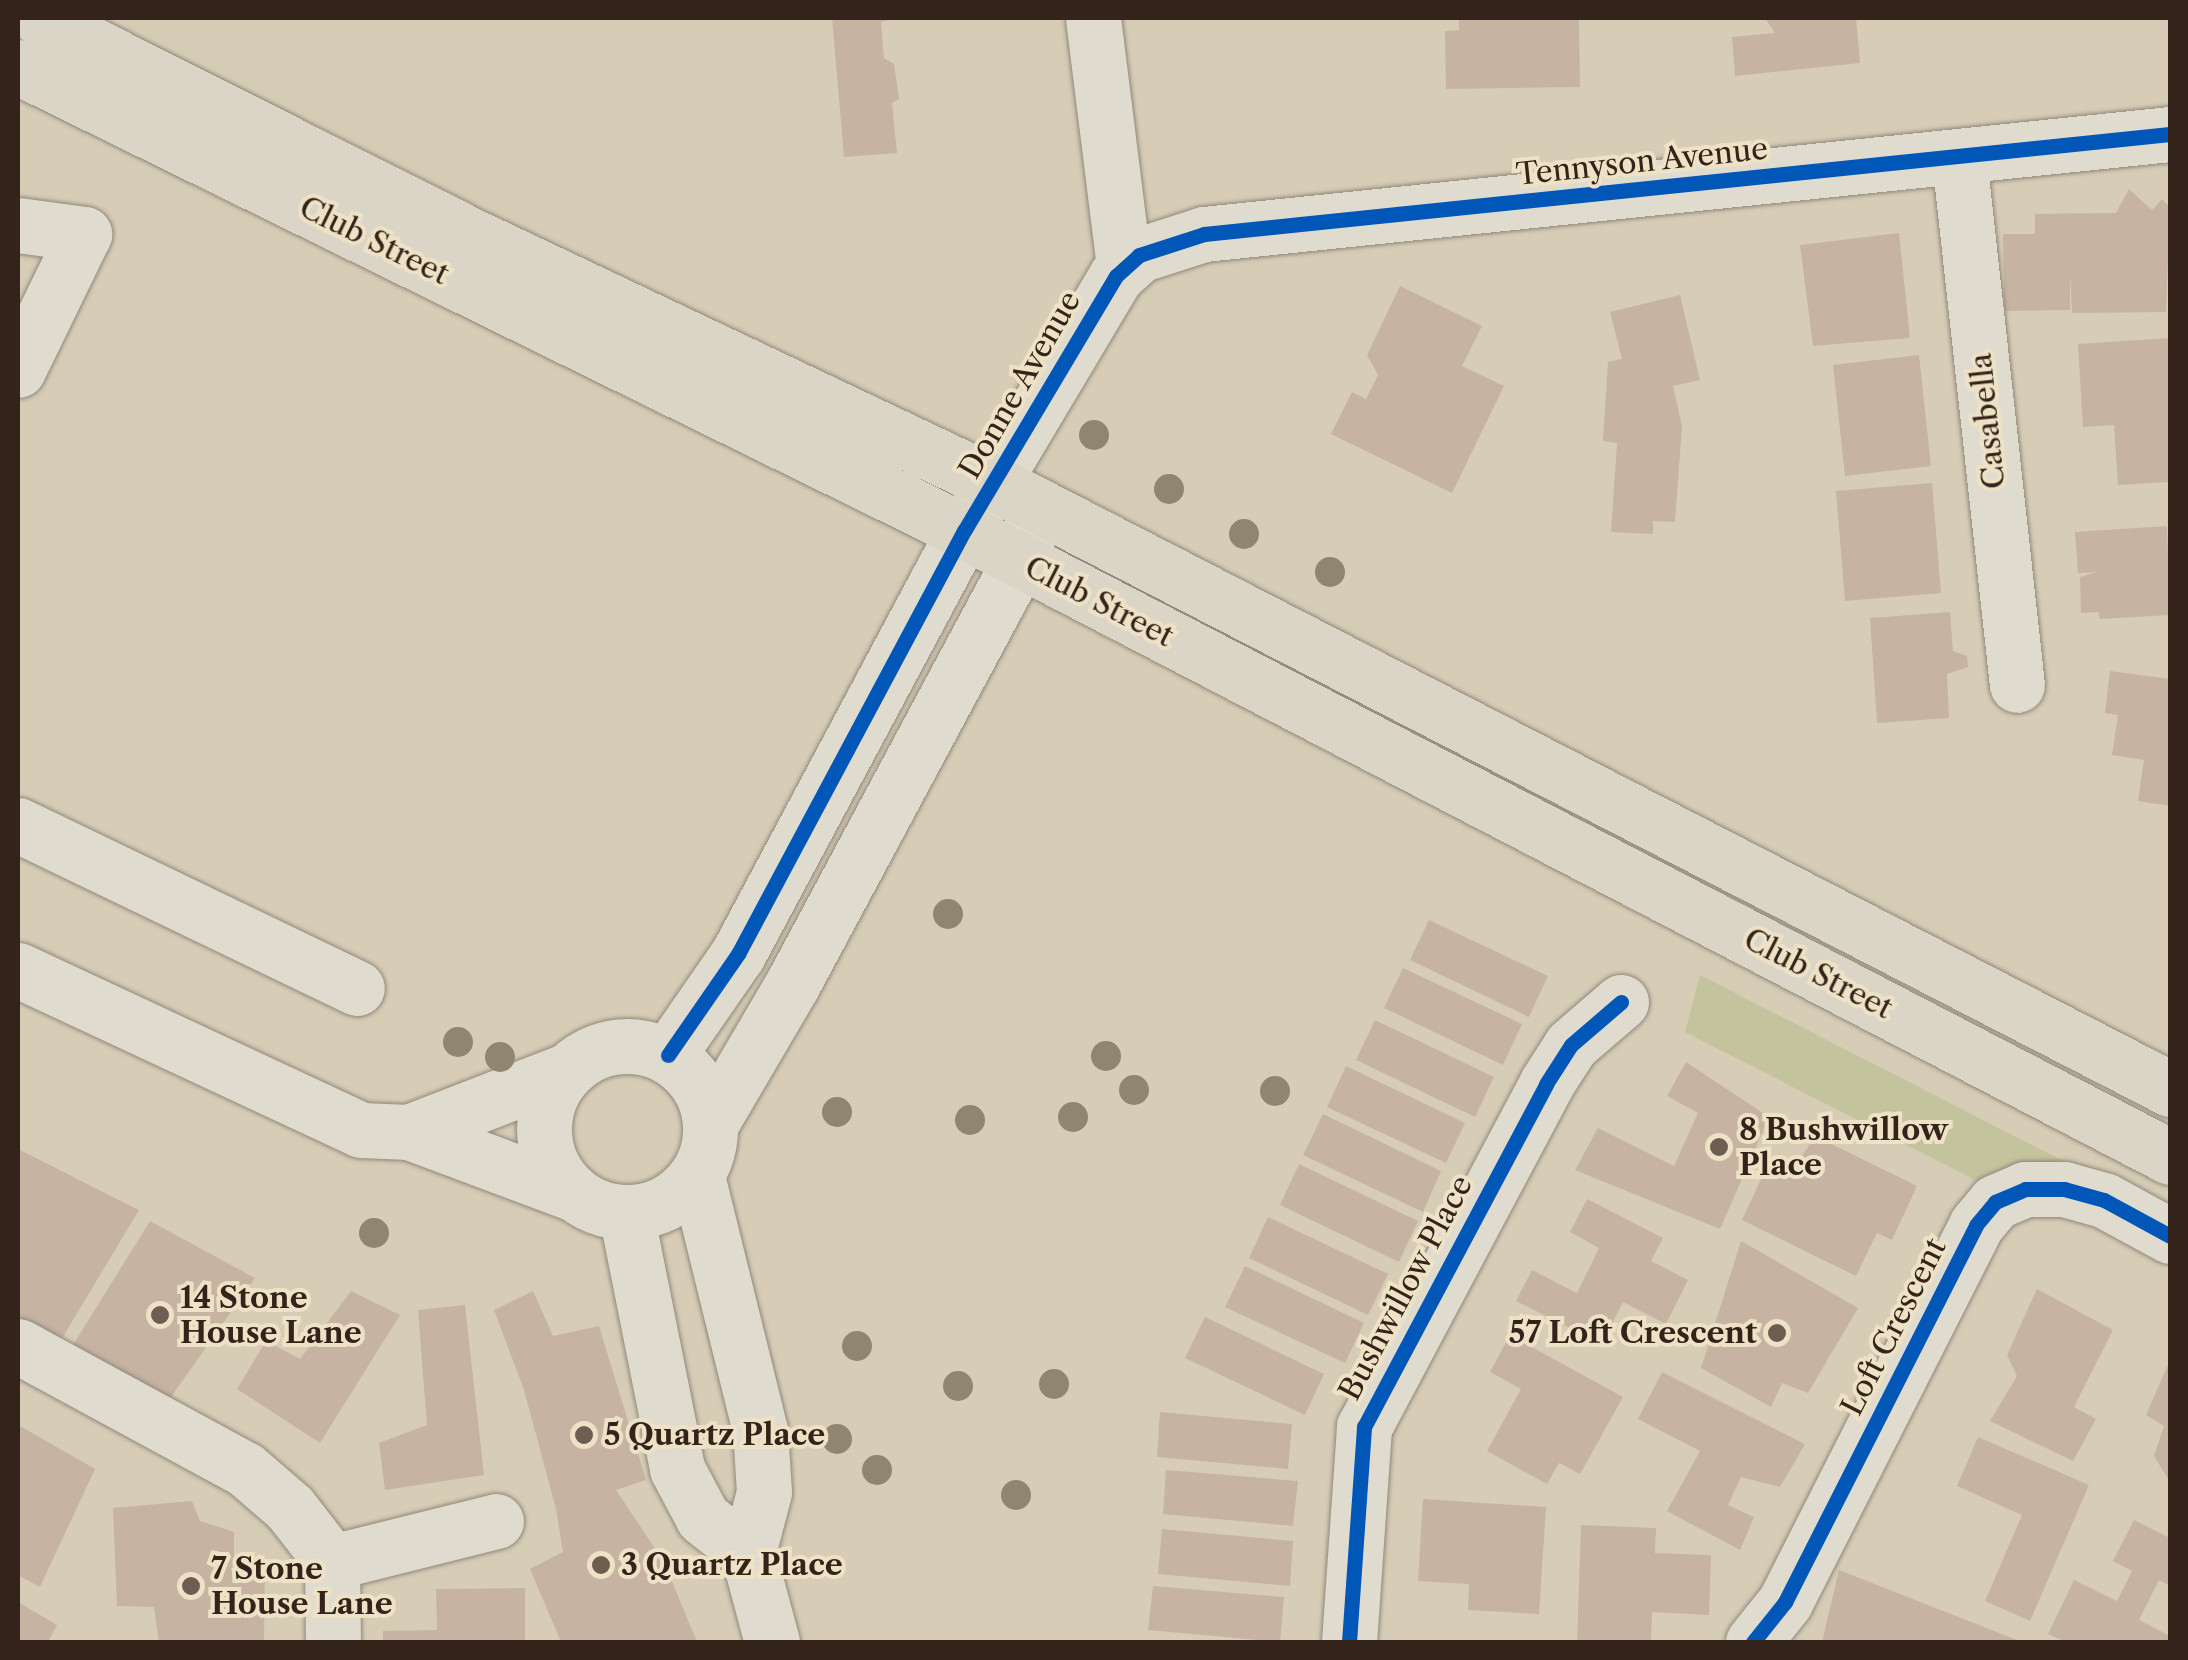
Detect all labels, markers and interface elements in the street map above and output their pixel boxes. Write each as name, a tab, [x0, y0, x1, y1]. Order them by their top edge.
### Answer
street label: Tennyson Avenue	[1514, 131, 1770, 193]
street label: Club Street	[293, 189, 455, 293]
street label: Donne Avenue	[951, 284, 1089, 486]
street label: Casabella	[1963, 351, 2013, 491]
street label: Club Street	[1019, 549, 1179, 655]
street label: Club Street	[1738, 921, 1898, 1027]
place label: 8 Bushwillow Place	[1739, 1112, 1948, 1182]
marker: 8 Bushwillow Place	[1708, 1136, 1730, 1158]
street label: Bushwillow Place	[1331, 1169, 1481, 1407]
street label: Loft Crescent	[1834, 1232, 1954, 1422]
place label: 14 Stone House Lane	[180, 1280, 362, 1350]
marker: 14 Stone House Lane	[149, 1304, 171, 1326]
place label: 57 Loft Crescent	[1509, 1315, 1757, 1351]
marker: 57 Loft Crescent	[1766, 1322, 1788, 1344]
place label: 5 Quartz Place	[604, 1417, 825, 1453]
marker: 5 Quartz Place	[573, 1424, 595, 1446]
place label: 3 Quartz Place	[621, 1547, 843, 1583]
place label: 7 Stone House Lane	[211, 1551, 393, 1622]
marker: 3 Quartz Place	[590, 1554, 612, 1576]
marker: 7 Stone House Lane	[180, 1575, 202, 1597]

